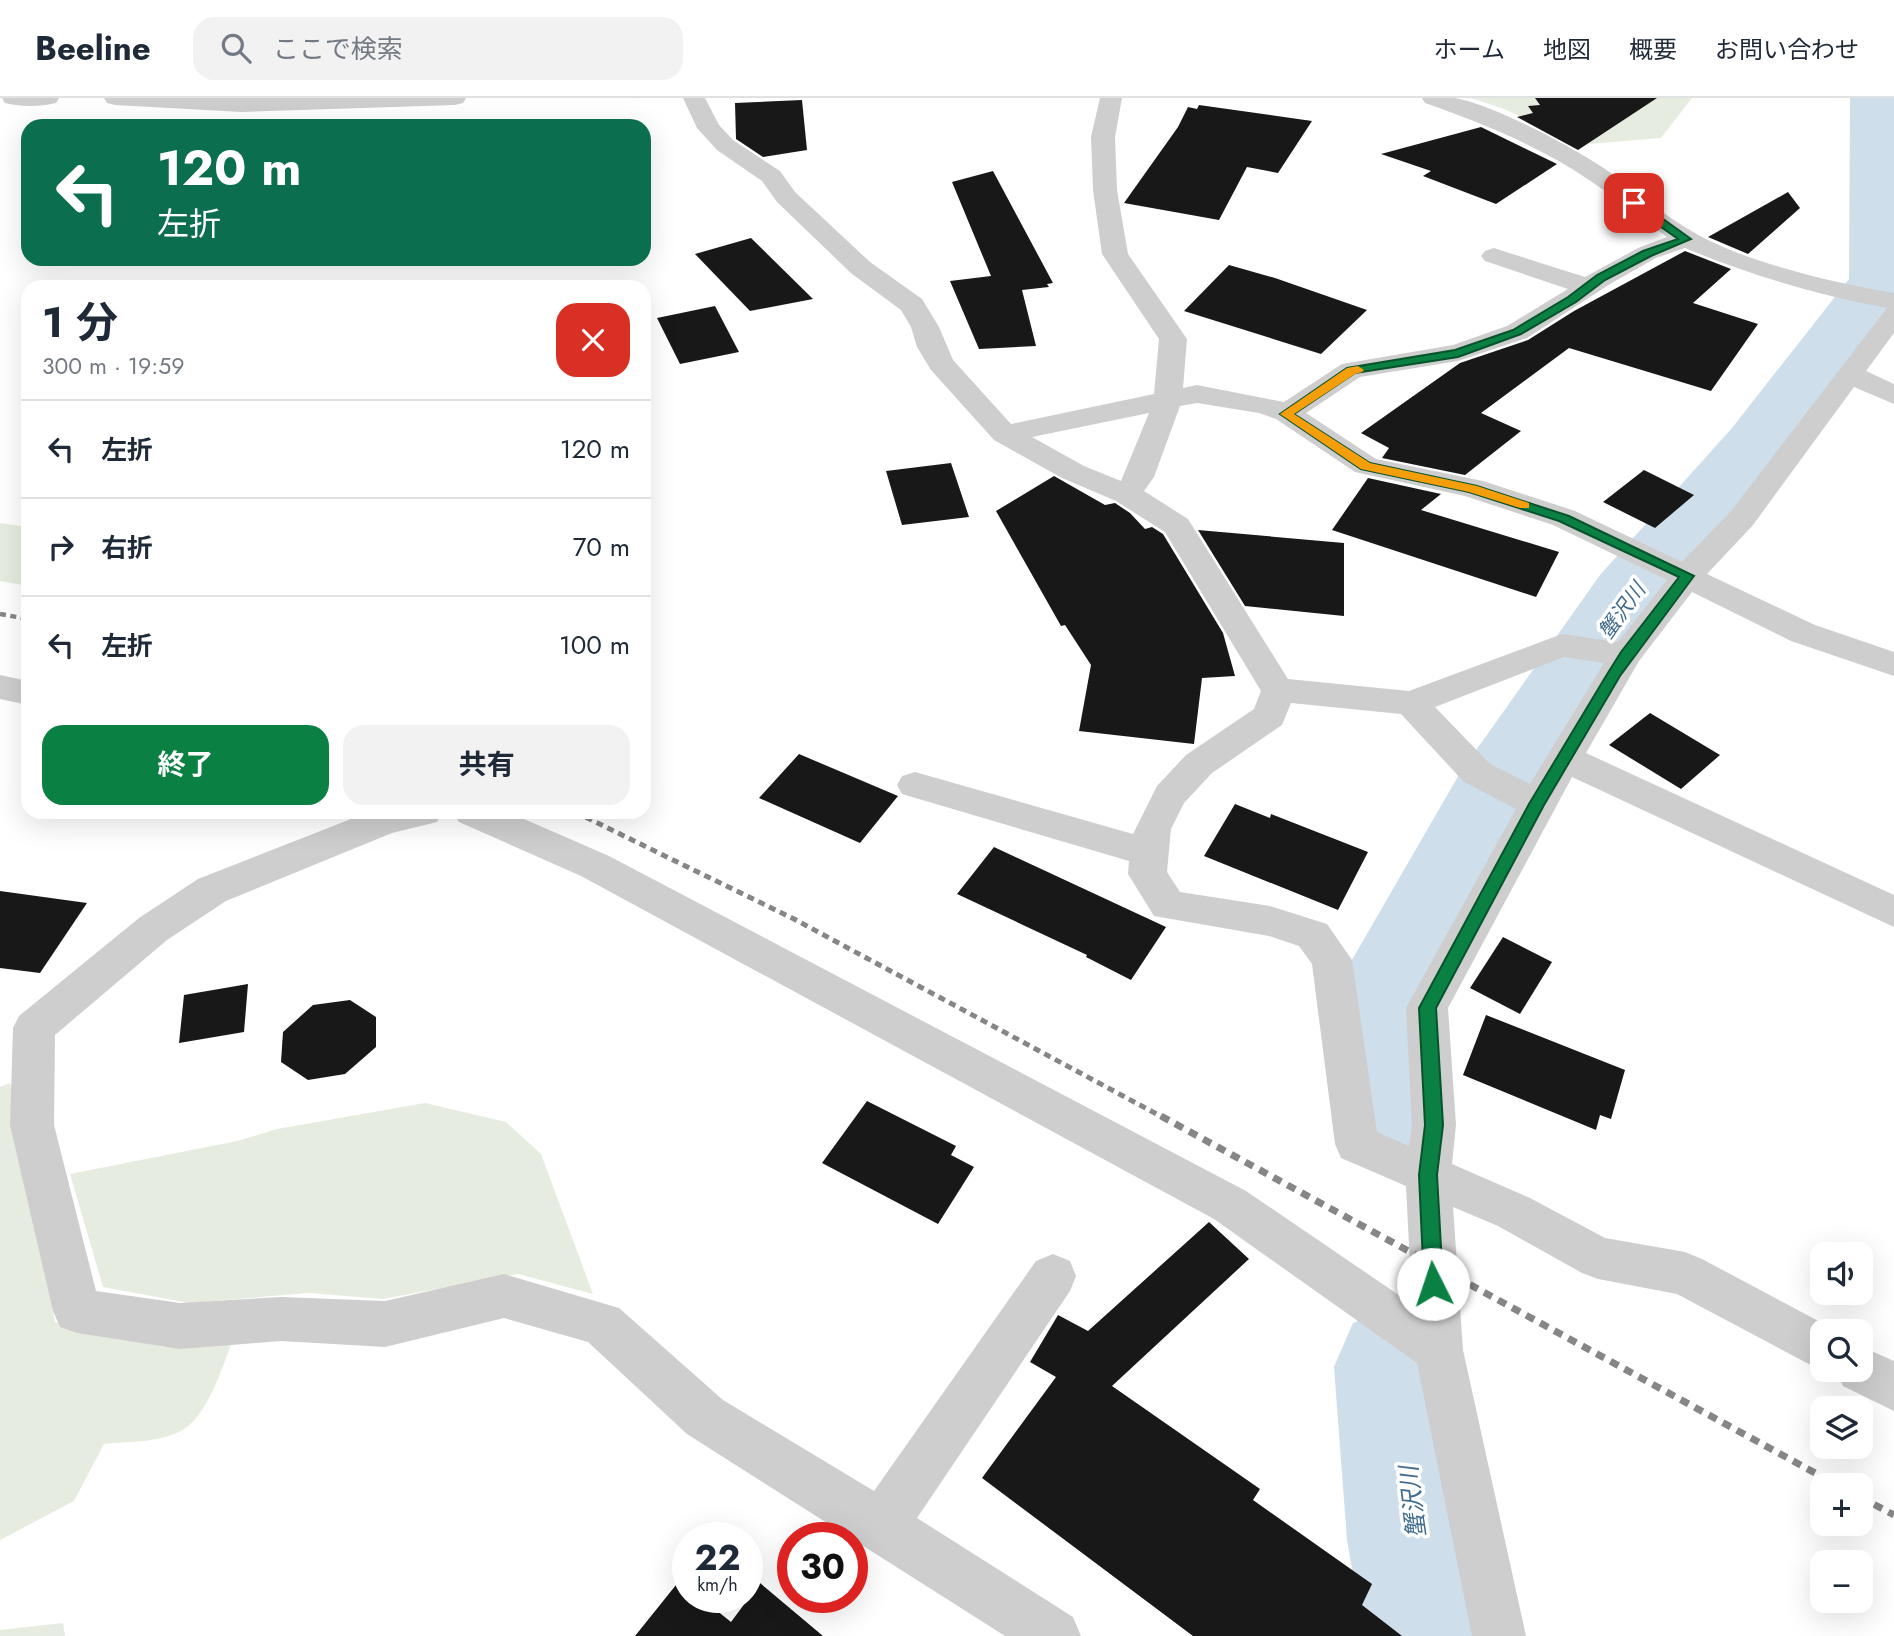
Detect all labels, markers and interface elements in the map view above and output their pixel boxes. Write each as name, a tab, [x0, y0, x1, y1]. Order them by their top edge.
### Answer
search box	[193, 17, 683, 80]
text: Beeline	[35, 25, 151, 72]
icon: search	[217, 29, 255, 67]
text: ここで検索	[273, 30, 403, 68]
text: ホーム	[1434, 32, 1505, 67]
text: 地図	[1543, 32, 1591, 67]
text: 概要	[1629, 32, 1677, 67]
text: お問い合わせ	[1715, 32, 1859, 67]
text: 120 m	[157, 133, 301, 203]
icon: left	[42, 147, 133, 238]
pin	[1604, 173, 1664, 233]
icon: arrive	[1615, 184, 1653, 222]
text: 左折	[157, 201, 221, 247]
text: 1 分	[42, 292, 118, 353]
button: close	[556, 303, 630, 377]
text: 300 m · 19:59	[42, 349, 184, 383]
icon: left	[42, 430, 80, 468]
text: 120 m	[560, 430, 630, 468]
text: 左折	[101, 431, 153, 469]
icon: right	[42, 528, 80, 566]
text: 70 m	[573, 528, 630, 566]
text: 右折	[101, 529, 153, 567]
water label: 蟹沢川	[1591, 575, 1654, 645]
icon: left	[42, 626, 80, 664]
text: 100 m	[559, 626, 630, 664]
text: 左折	[101, 627, 153, 665]
button: 終了	[42, 725, 329, 805]
button: 共有	[343, 725, 630, 805]
map controls	[1810, 1242, 1873, 1613]
button: sound	[1810, 1242, 1873, 1305]
position arrow	[1396, 1247, 1470, 1321]
button: search	[1810, 1319, 1873, 1382]
button: layers	[1810, 1396, 1873, 1459]
water label: 蟹沢川	[1390, 1461, 1434, 1540]
button: +	[1810, 1473, 1873, 1536]
speed limit sign: 30	[777, 1522, 868, 1613]
text: 22	[695, 1533, 740, 1583]
button: −	[1810, 1550, 1873, 1613]
text: km/h	[697, 1572, 738, 1598]

